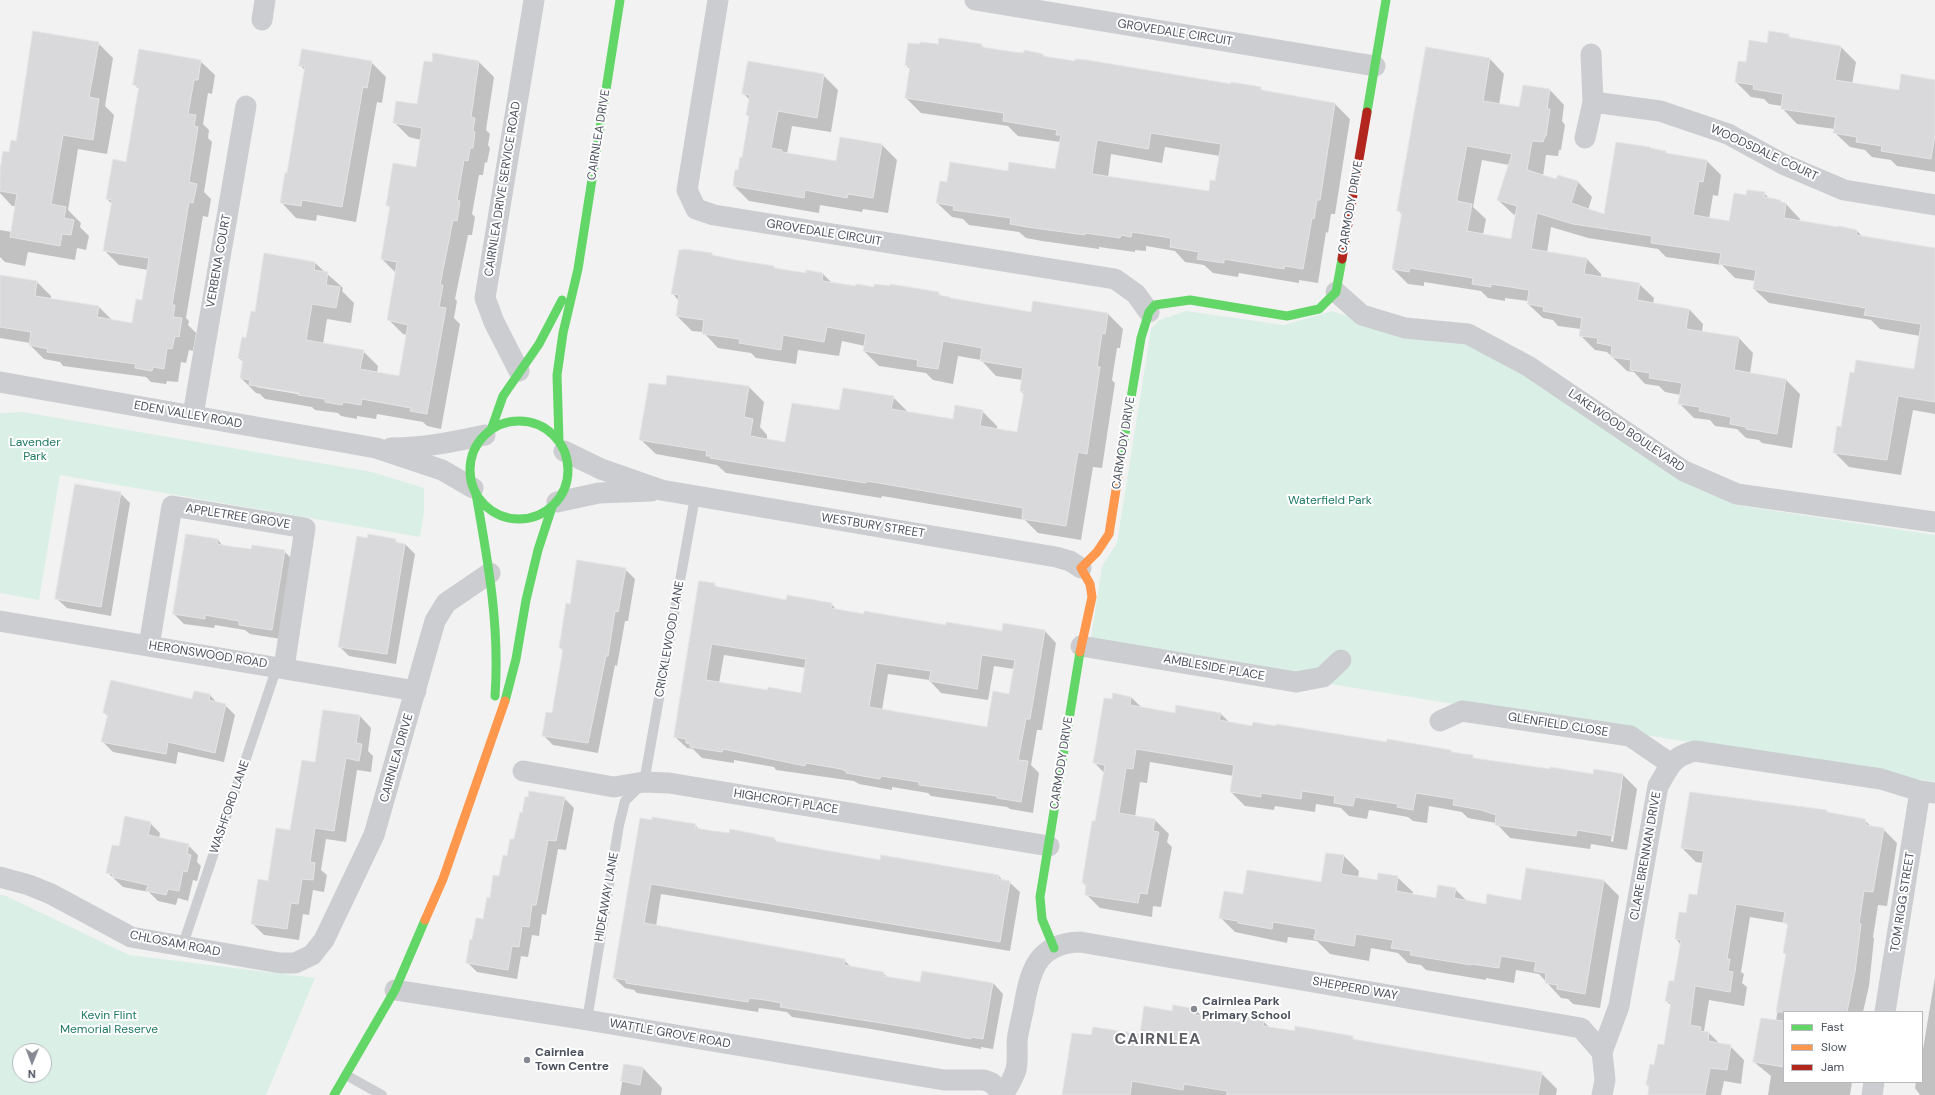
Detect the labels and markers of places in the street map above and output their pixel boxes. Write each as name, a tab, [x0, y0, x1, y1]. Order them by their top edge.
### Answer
place label: Cairnlea Park Primary School	[1202, 995, 1291, 1023]
marker: Cairnlea Park Primary School	[1189, 1004, 1199, 1014]
place label: Cairnlea Town Centre	[535, 1046, 609, 1074]
marker: Cairnlea Town Centre	[522, 1055, 532, 1065]

